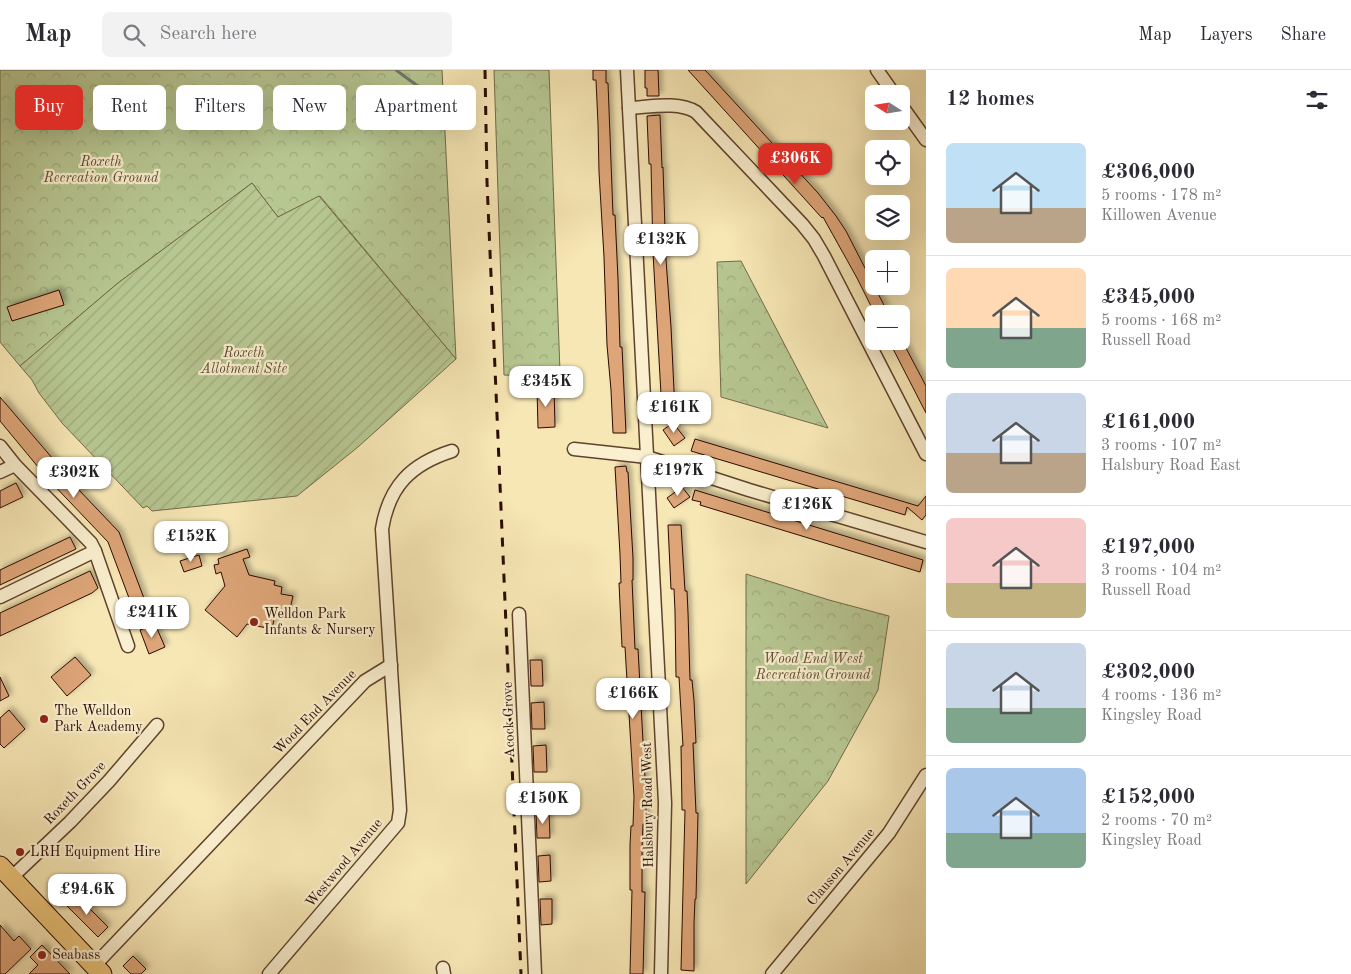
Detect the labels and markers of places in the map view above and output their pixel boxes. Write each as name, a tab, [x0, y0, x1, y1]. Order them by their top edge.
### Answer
pin: £306K	[760, 142, 830, 185]
pin: £132K	[626, 224, 696, 266]
pin: £345K	[511, 366, 581, 408]
pin: £161K	[639, 392, 709, 434]
pin: £197K	[643, 454, 713, 497]
pin: £302K	[39, 456, 109, 499]
pin: £126K	[772, 488, 842, 531]
pin: £152K	[156, 520, 226, 563]
pin: £241K	[117, 596, 187, 639]
place label: Welldon Park Infants & Nursery	[264, 607, 376, 637]
marker: Welldon Park Infants & Nursery	[248, 616, 260, 628]
pin: £166K	[598, 678, 668, 720]
place label: The Welldon Park Academy	[54, 704, 143, 734]
marker: The Welldon Park Academy	[38, 713, 50, 725]
pin: £150K	[508, 782, 578, 825]
place label: LRH Equipment Hire	[30, 845, 160, 859]
marker: LRH Equipment Hire	[14, 846, 26, 858]
pin: £94.6K	[46, 874, 128, 916]
place label: Seabass	[52, 948, 100, 962]
marker: Seabass	[36, 949, 48, 961]

